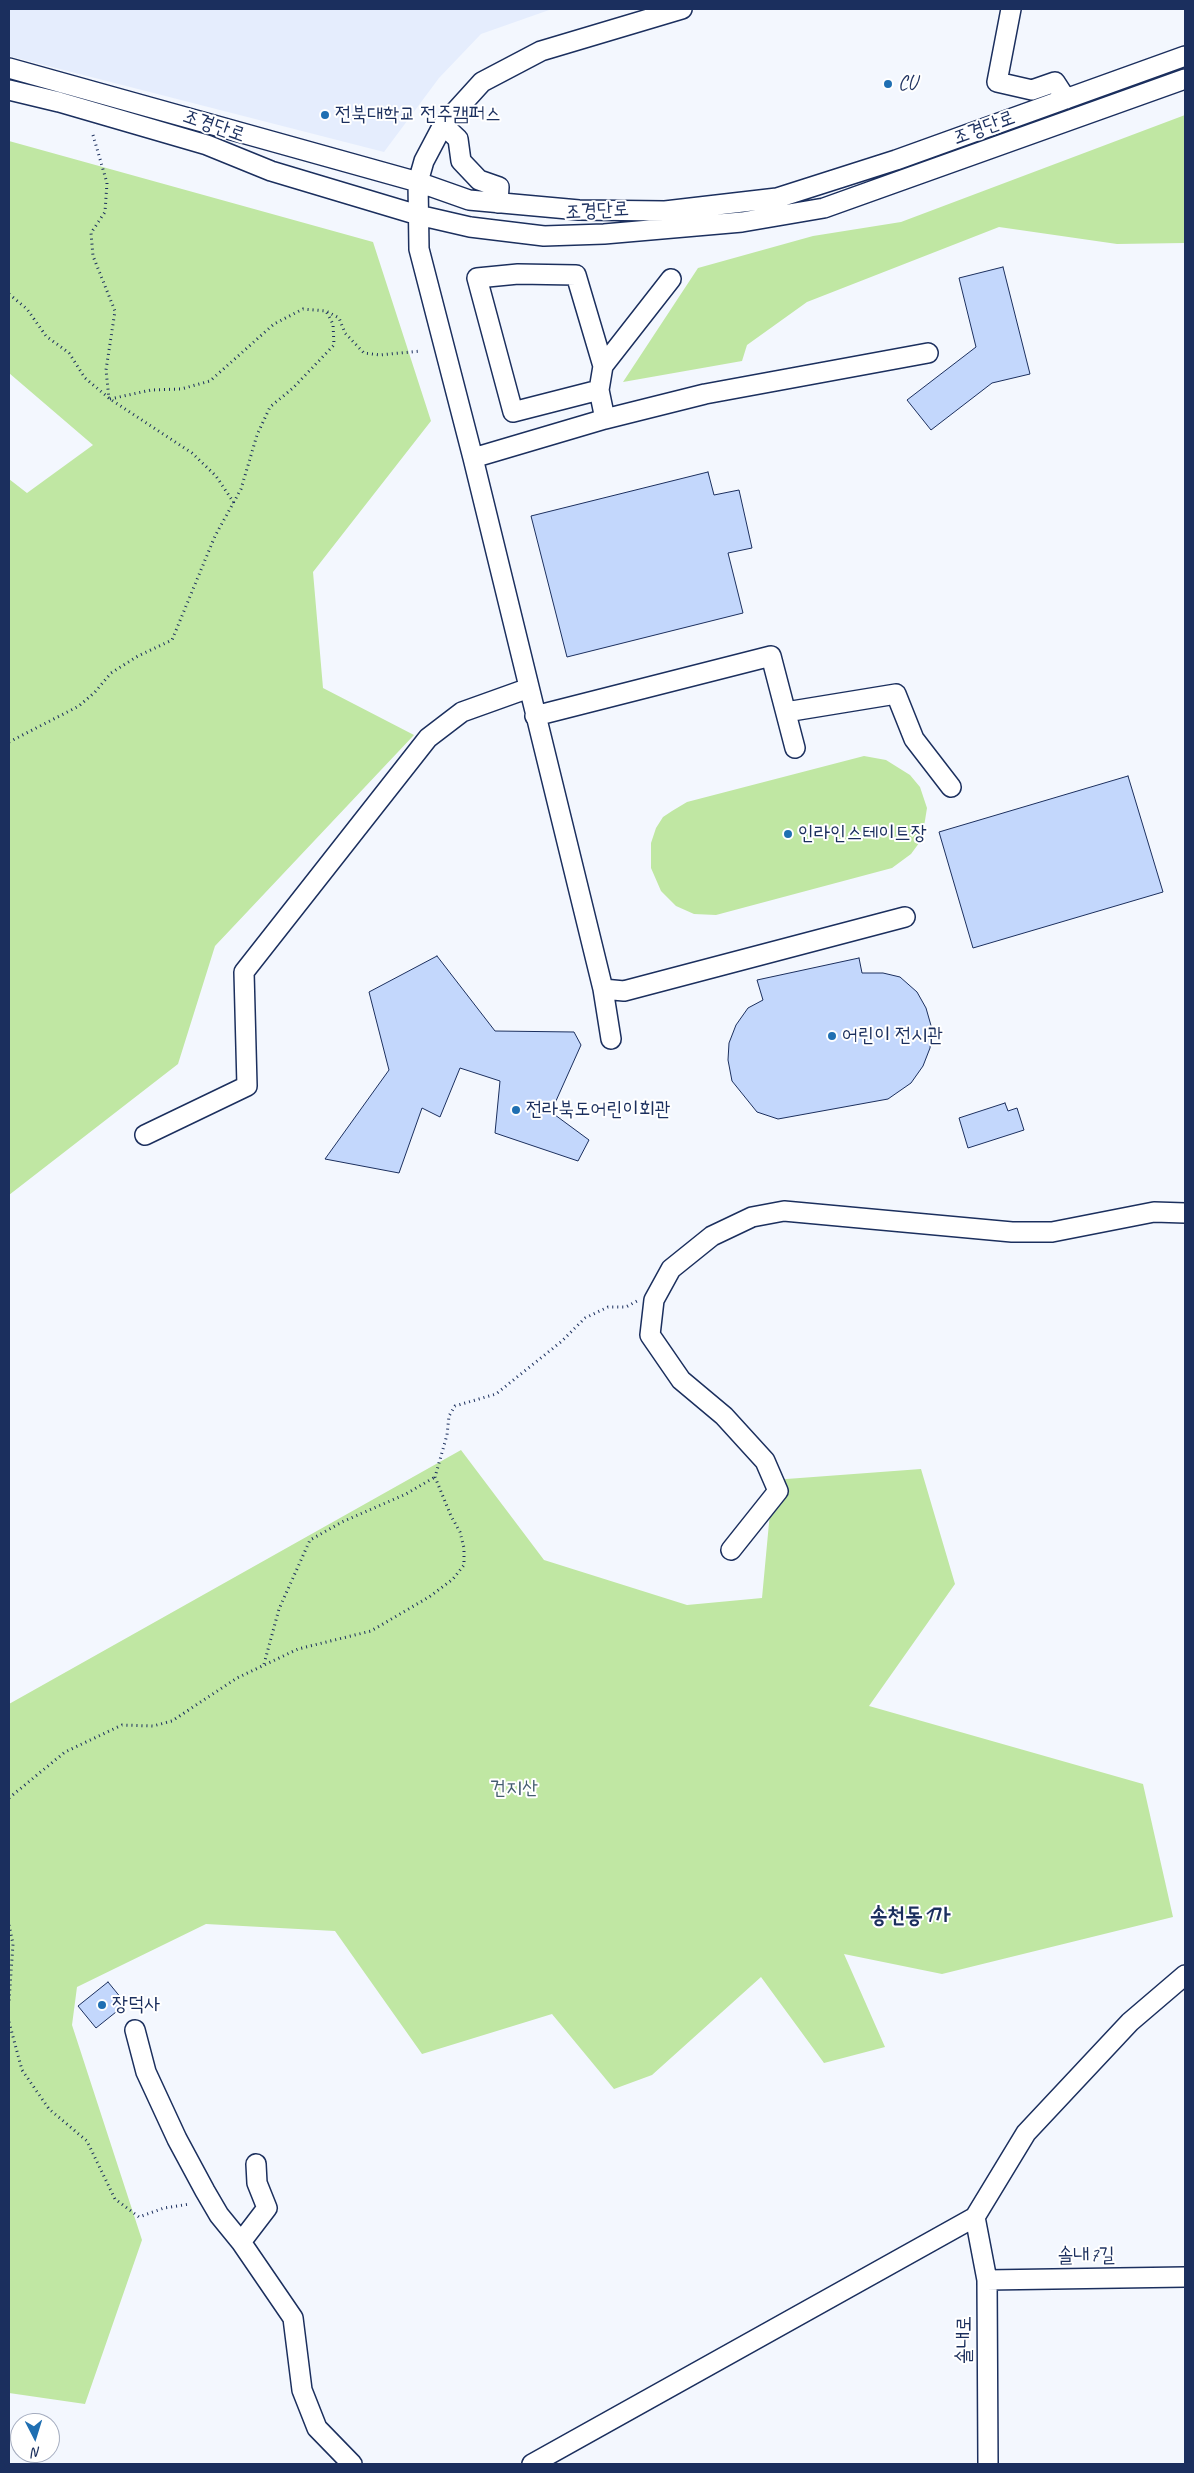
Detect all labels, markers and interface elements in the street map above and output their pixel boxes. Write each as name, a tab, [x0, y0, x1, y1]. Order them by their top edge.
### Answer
place label: CU	[898, 72, 917, 96]
marker: CU	[882, 78, 894, 90]
place label: 전북대학교 전주캠퍼스	[335, 103, 501, 127]
street label: 조경단로	[180, 104, 248, 148]
street label: 조경단로	[950, 106, 1018, 150]
marker: 전북대학교 전주캠퍼스	[319, 109, 331, 121]
street label: 조경단로	[564, 197, 630, 225]
place label: 인라인스테이트장	[798, 822, 927, 846]
marker: 인라인스테이트장	[782, 828, 794, 840]
place label: 어린이 전시관	[842, 1024, 943, 1048]
marker: 어린이 전시관	[826, 1030, 838, 1042]
place label: 전라북도어린이회관	[526, 1098, 671, 1122]
marker: 전라북도어린이회관	[510, 1104, 522, 1116]
park label: 건지산	[490, 1777, 538, 1801]
district label: 송천동1가	[870, 1903, 950, 1929]
place label: 장덕사	[112, 1993, 160, 2017]
marker: 장덕사	[96, 1999, 108, 2011]
street label: 솔내7길	[1057, 2244, 1115, 2268]
street label: 솔내로	[953, 2316, 977, 2364]
north arrow	[10, 2413, 60, 2463]
text: N	[31, 2444, 41, 2461]

